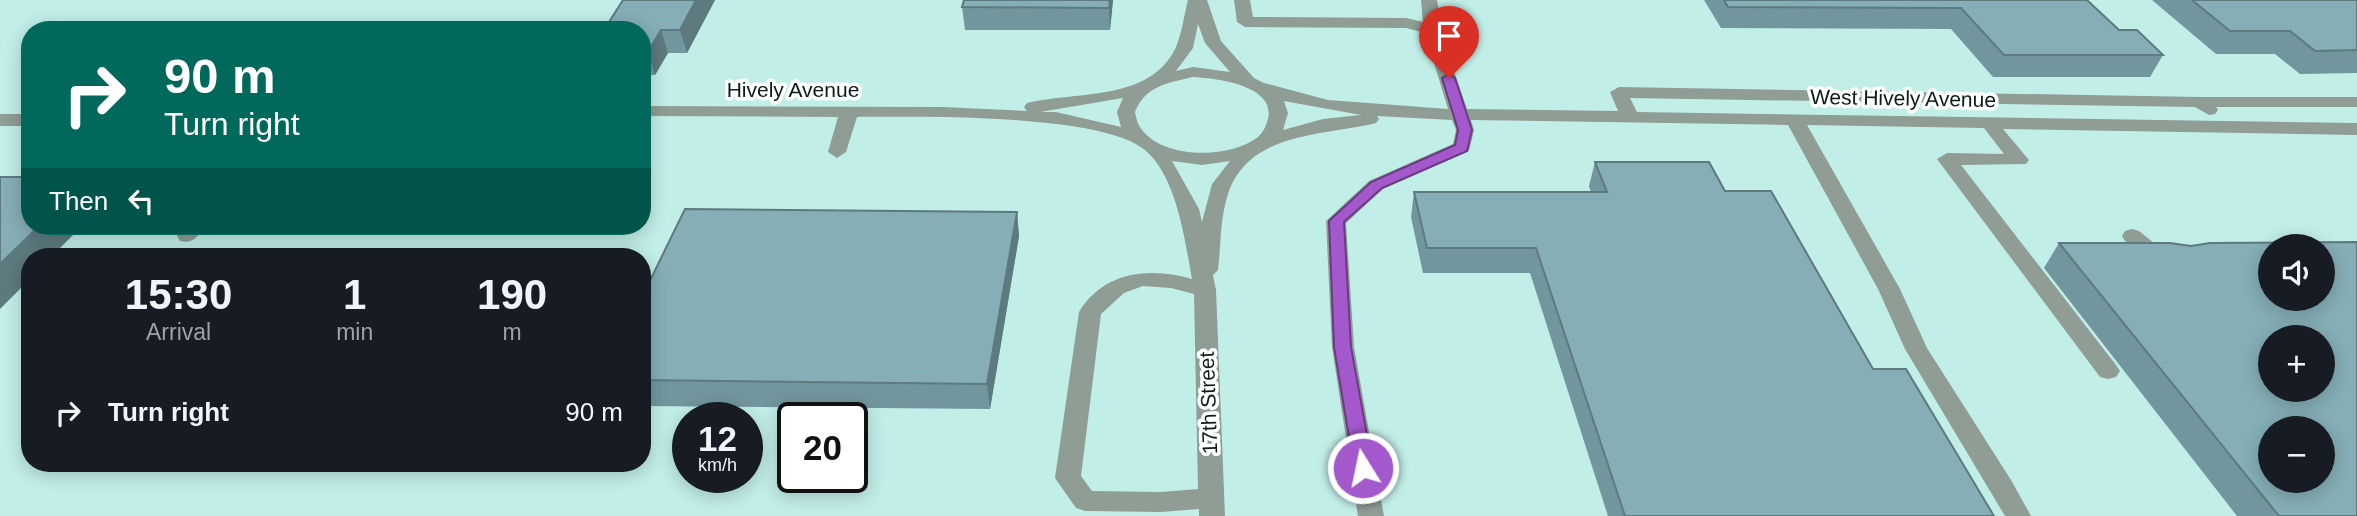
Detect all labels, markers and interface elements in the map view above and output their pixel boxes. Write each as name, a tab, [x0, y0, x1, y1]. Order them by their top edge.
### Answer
pin	[1419, 6, 1479, 78]
icon: arrive	[1430, 17, 1468, 55]
icon: right	[49, 49, 140, 140]
text: 90 m	[164, 49, 276, 103]
street label: Hively Avenue	[727, 78, 859, 101]
street label: West Hively Avenue	[1810, 85, 1996, 111]
text: Turn right	[164, 106, 300, 142]
icon: left	[122, 182, 160, 220]
text: Then	[49, 186, 108, 216]
map controls	[2258, 234, 2335, 493]
button: sound	[2258, 234, 2335, 311]
text: 15:30	[125, 271, 232, 318]
text: 1	[343, 271, 366, 318]
text: 190	[477, 271, 547, 318]
text: Arrival	[146, 319, 211, 345]
text: min	[336, 319, 373, 345]
text: m	[503, 319, 522, 345]
button: +	[2258, 325, 2335, 402]
street label: 17th Street	[1195, 351, 1221, 455]
icon: right	[49, 394, 87, 432]
text: Turn right	[108, 397, 229, 427]
text: 90 m	[565, 397, 623, 427]
speed limit sign: 20	[777, 402, 868, 493]
button: −	[2258, 416, 2335, 493]
text: 12	[698, 419, 737, 458]
position arrow	[1326, 431, 1400, 505]
text: km/h	[698, 455, 737, 475]

